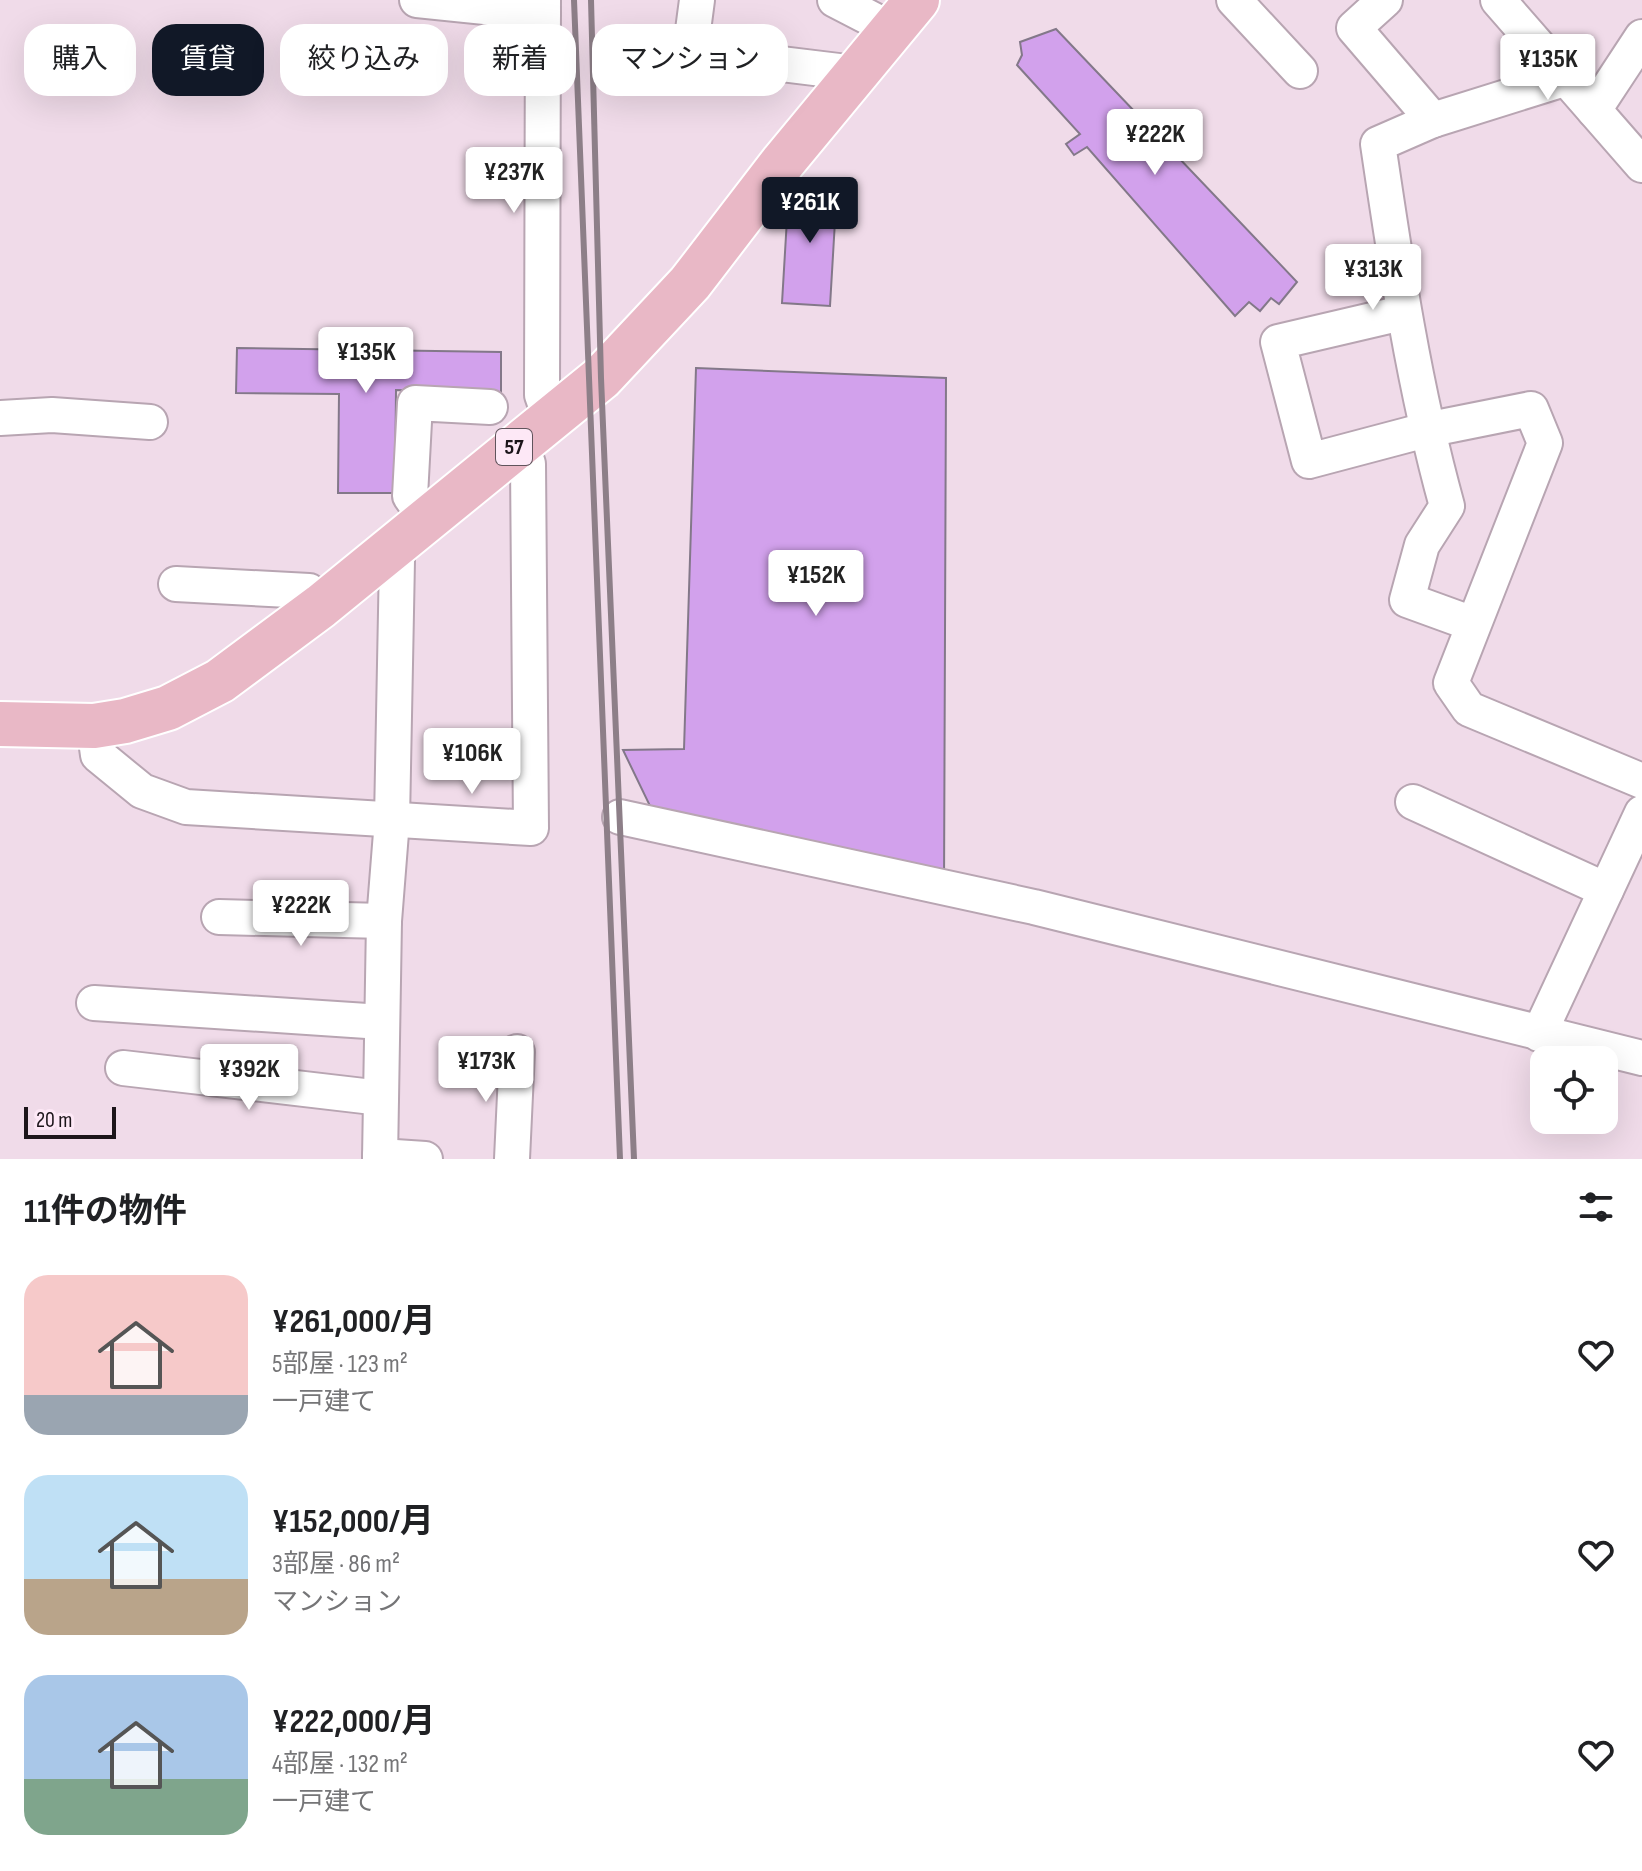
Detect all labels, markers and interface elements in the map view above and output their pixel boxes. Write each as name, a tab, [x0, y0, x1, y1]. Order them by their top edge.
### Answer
chip: 購入	[24, 24, 136, 96]
chip: 賃貸	[152, 24, 264, 96]
chip: 絞り込み	[280, 24, 448, 96]
chip: 新着	[464, 24, 576, 96]
chip: マンション	[592, 24, 788, 96]
pin: ¥135K	[1492, 34, 1604, 102]
text: ¥135K	[1518, 44, 1578, 75]
pin: ¥222K	[1099, 109, 1211, 177]
text: ¥222K	[1125, 119, 1185, 150]
pin: ¥237K	[458, 147, 570, 215]
text: ¥237K	[484, 157, 544, 188]
pin: ¥261K	[754, 177, 866, 245]
text: ¥261K	[780, 187, 840, 218]
pin: ¥313K	[1317, 244, 1429, 312]
text: ¥313K	[1343, 254, 1403, 285]
pin: ¥135K	[310, 327, 422, 395]
text: ¥135K	[336, 337, 396, 368]
road number: 57	[496, 429, 532, 465]
pin: ¥152K	[760, 550, 872, 618]
text: ¥152K	[786, 560, 846, 591]
pin: ¥106K	[416, 728, 528, 796]
text: ¥106K	[442, 738, 503, 769]
pin: ¥222K	[245, 880, 357, 948]
text: ¥222K	[271, 890, 331, 921]
pin: ¥173K	[430, 1036, 542, 1104]
pin: ¥392K	[193, 1044, 305, 1112]
text: ¥173K	[456, 1046, 516, 1077]
map controls	[1530, 1046, 1618, 1134]
button: locate	[1530, 1046, 1618, 1134]
text: ¥392K	[218, 1054, 280, 1085]
scale bar	[24, 1103, 116, 1139]
text: 20 m	[36, 1107, 73, 1134]
icon: filters	[1574, 1185, 1618, 1229]
text: 11件の物件	[24, 1191, 187, 1232]
text: ¥261,000/月	[272, 1301, 436, 1342]
icon: home	[88, 1307, 184, 1403]
icon: heart	[1574, 1333, 1618, 1377]
text: 5部屋 · 123 m²	[272, 1349, 408, 1380]
text: 一戸建て	[272, 1387, 376, 1418]
text: ¥152,000/月	[272, 1501, 434, 1542]
icon: home	[88, 1507, 184, 1603]
icon: heart	[1574, 1533, 1618, 1577]
text: 3部屋 · 86 m²	[272, 1549, 400, 1580]
text: マンション	[272, 1587, 402, 1618]
text: ¥222,000/月	[272, 1701, 435, 1742]
icon: home	[88, 1707, 184, 1803]
icon: heart	[1574, 1733, 1618, 1777]
text: 4部屋 · 132 m²	[272, 1749, 408, 1780]
text: 一戸建て	[272, 1787, 376, 1818]

